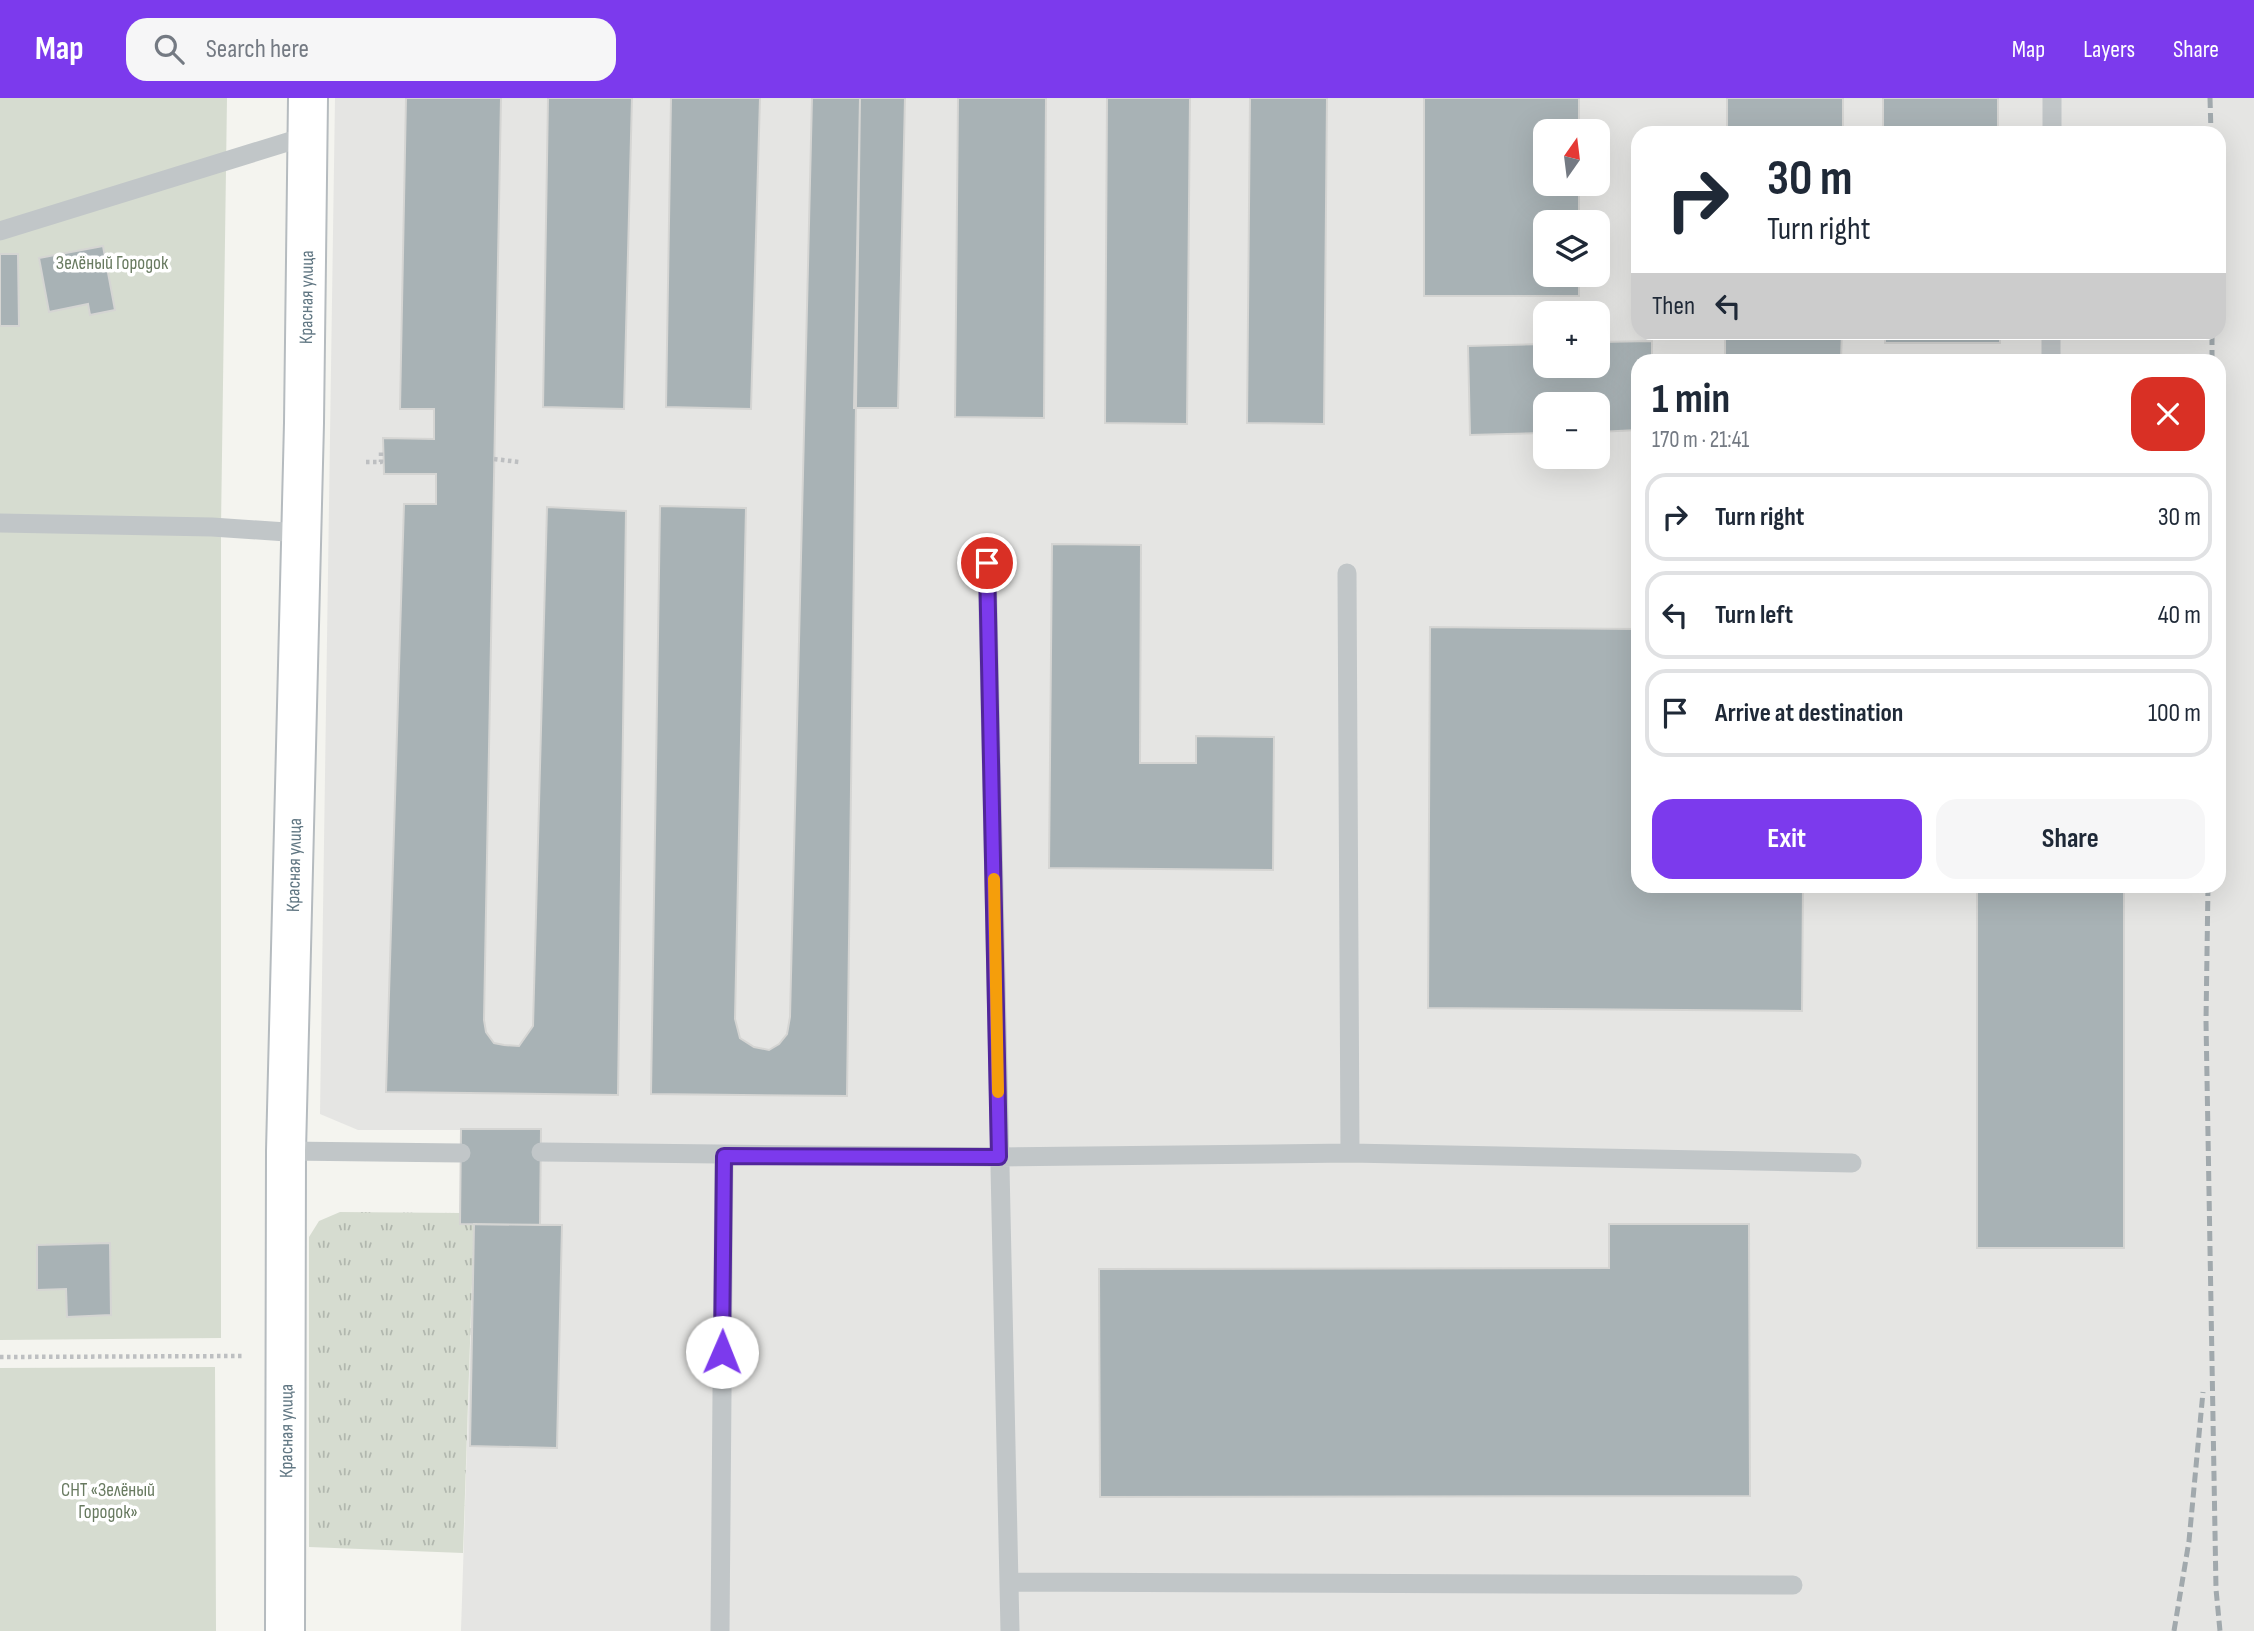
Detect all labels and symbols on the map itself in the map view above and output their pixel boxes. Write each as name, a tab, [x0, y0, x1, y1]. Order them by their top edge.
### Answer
north arrow	[1533, 119, 1610, 196]
street label: Красная улица	[295, 250, 319, 344]
park label: Зелёный Городок	[56, 252, 169, 275]
pin	[957, 533, 1017, 593]
street label: Красная улица	[282, 818, 307, 912]
position arrow	[685, 1315, 759, 1389]
street label: Красная улица	[275, 1384, 299, 1478]
park label: СНТ «Зелёный Городок»	[61, 1479, 155, 1524]

